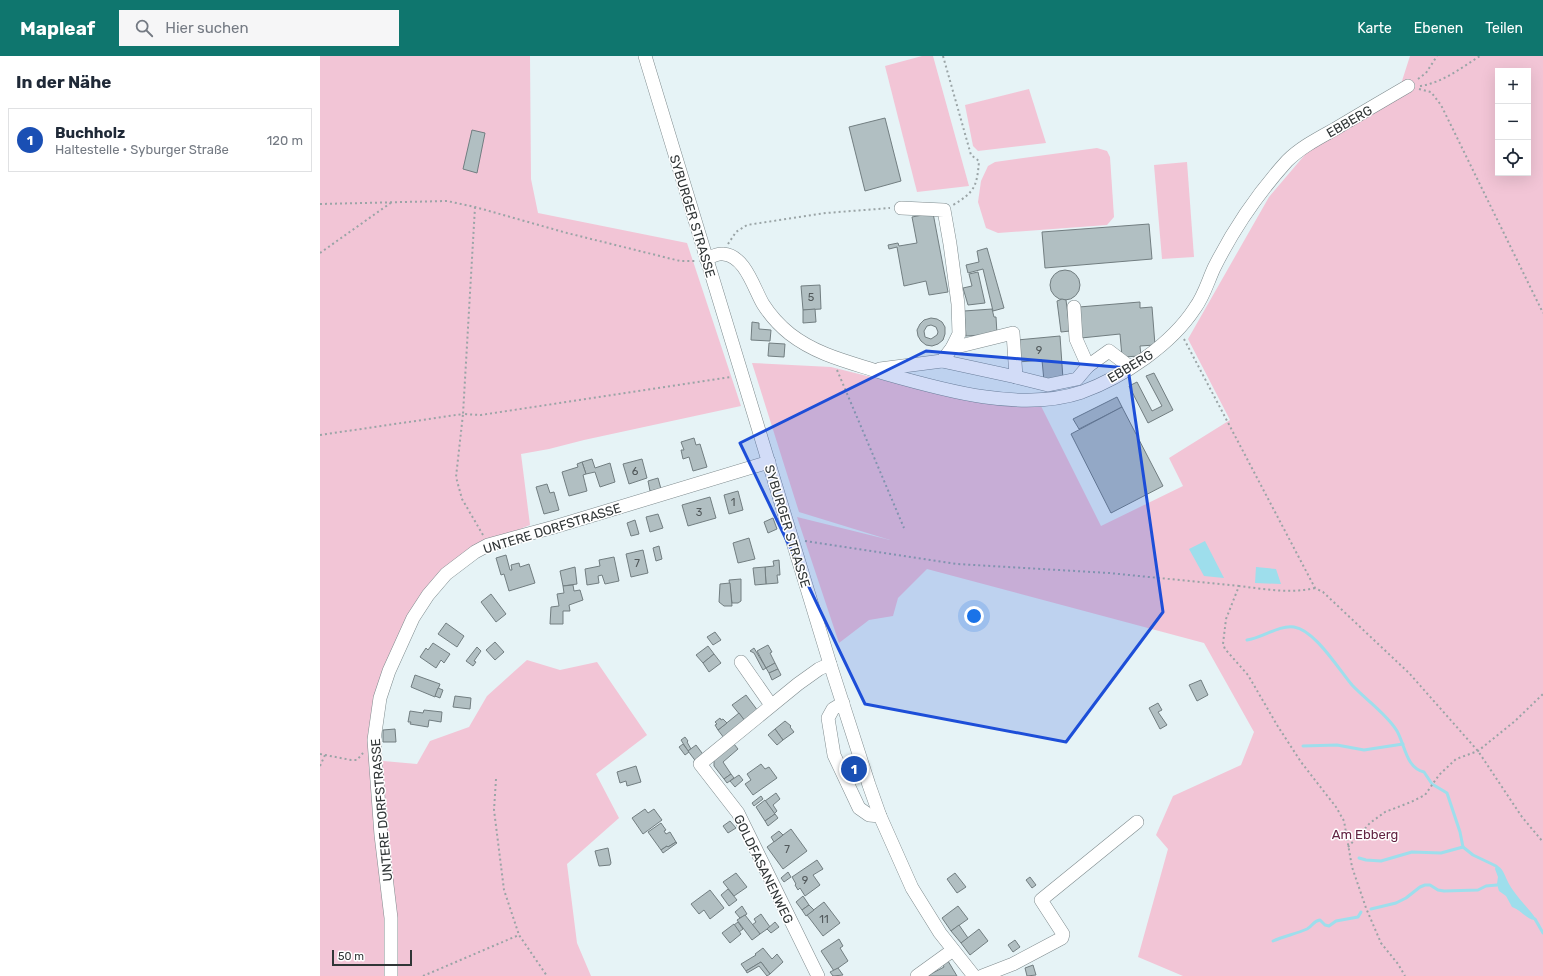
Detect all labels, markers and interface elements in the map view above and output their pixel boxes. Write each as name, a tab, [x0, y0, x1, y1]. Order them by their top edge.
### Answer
search box	[119, 10, 399, 46]
text: Mapleaf	[20, 17, 95, 40]
icon: search	[133, 17, 155, 39]
text: Hier suchen	[165, 19, 249, 37]
text: Karte	[1357, 20, 1392, 37]
text: Ebenen	[1414, 20, 1463, 37]
text: Teilen	[1485, 20, 1523, 37]
map controls	[1495, 68, 1531, 176]
button: +	[1495, 68, 1531, 104]
text: In der Nähe	[16, 72, 111, 92]
street label: EBBERG	[1324, 102, 1375, 141]
button: −	[1495, 104, 1531, 140]
text: Buchholz	[55, 124, 125, 142]
text: 1	[27, 133, 33, 148]
text: 120 m	[267, 133, 303, 148]
button: locate	[1495, 140, 1531, 176]
text: Haltestelle · Syburger Straße	[55, 142, 229, 157]
street label: SYBURGER STRASSE	[667, 153, 718, 279]
house number: 5	[808, 291, 815, 304]
house number: 9	[1036, 344, 1042, 357]
street label: EBBERG	[1105, 347, 1156, 386]
street label: SYBURGER STRASSE	[762, 463, 813, 589]
house number: 6	[632, 465, 639, 478]
house number: 1	[731, 496, 735, 509]
street label: UNTERE DORFSTRASSE	[481, 500, 623, 557]
house number: 3	[696, 506, 703, 519]
house number: 7	[634, 557, 640, 570]
your location	[964, 606, 984, 626]
street label: UNTERE DORFSTRASSE	[368, 738, 395, 882]
pin: 1	[841, 754, 867, 784]
street label: GOLDFASANENWEG	[731, 812, 796, 926]
park label: Am Ebberg	[1332, 827, 1398, 843]
house number: 7	[784, 843, 790, 856]
house number: 9	[802, 874, 808, 887]
house number: 11	[819, 913, 829, 926]
scale bar	[332, 948, 412, 967]
text: 50 m	[338, 950, 364, 963]

